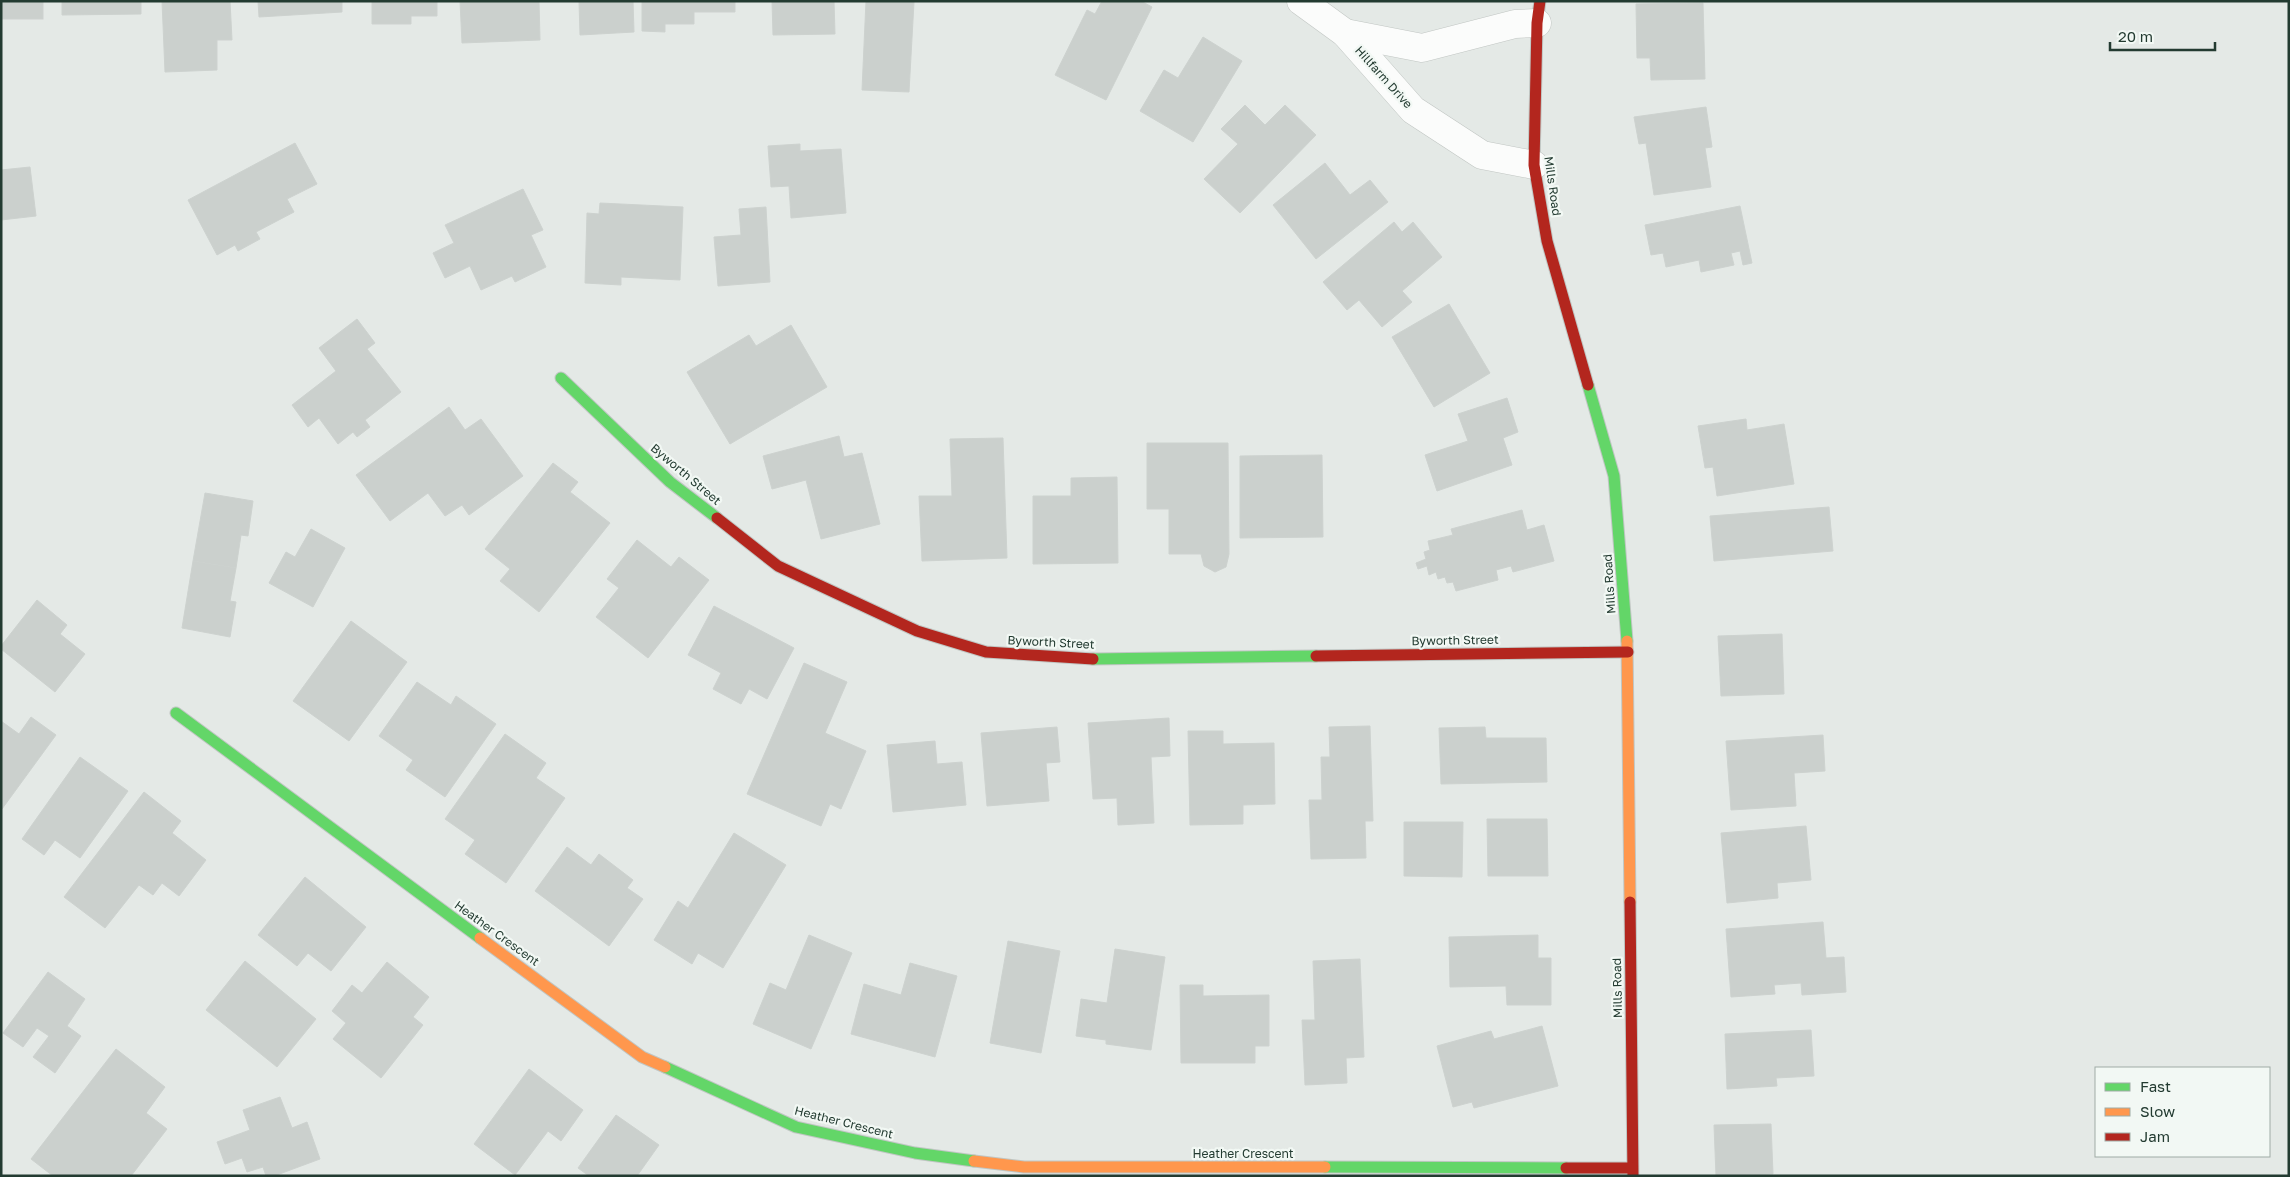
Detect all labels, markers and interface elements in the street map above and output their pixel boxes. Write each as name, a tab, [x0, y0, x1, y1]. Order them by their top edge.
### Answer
scale bar	[2110, 20, 2215, 52]
text: 20 m	[2118, 27, 2153, 45]
street label: Hillfarm Drive	[1352, 43, 1416, 111]
street label: Mills Road	[1541, 155, 1565, 217]
street label: Byworth Street	[648, 440, 724, 508]
street label: Mills Road	[1599, 554, 1619, 614]
street label: Byworth Street	[1007, 632, 1095, 652]
street label: Byworth Street	[1411, 632, 1499, 648]
street label: Heather Crescent	[452, 897, 542, 969]
street label: Mills Road	[1609, 958, 1625, 1018]
legend	[2095, 1067, 2270, 1157]
text: Fast	[2140, 1077, 2171, 1095]
street label: Heather Crescent	[793, 1102, 895, 1142]
text: Slow	[2140, 1102, 2175, 1120]
text: Jam	[2140, 1127, 2170, 1145]
street label: Heather Crescent	[1192, 1146, 1294, 1161]

